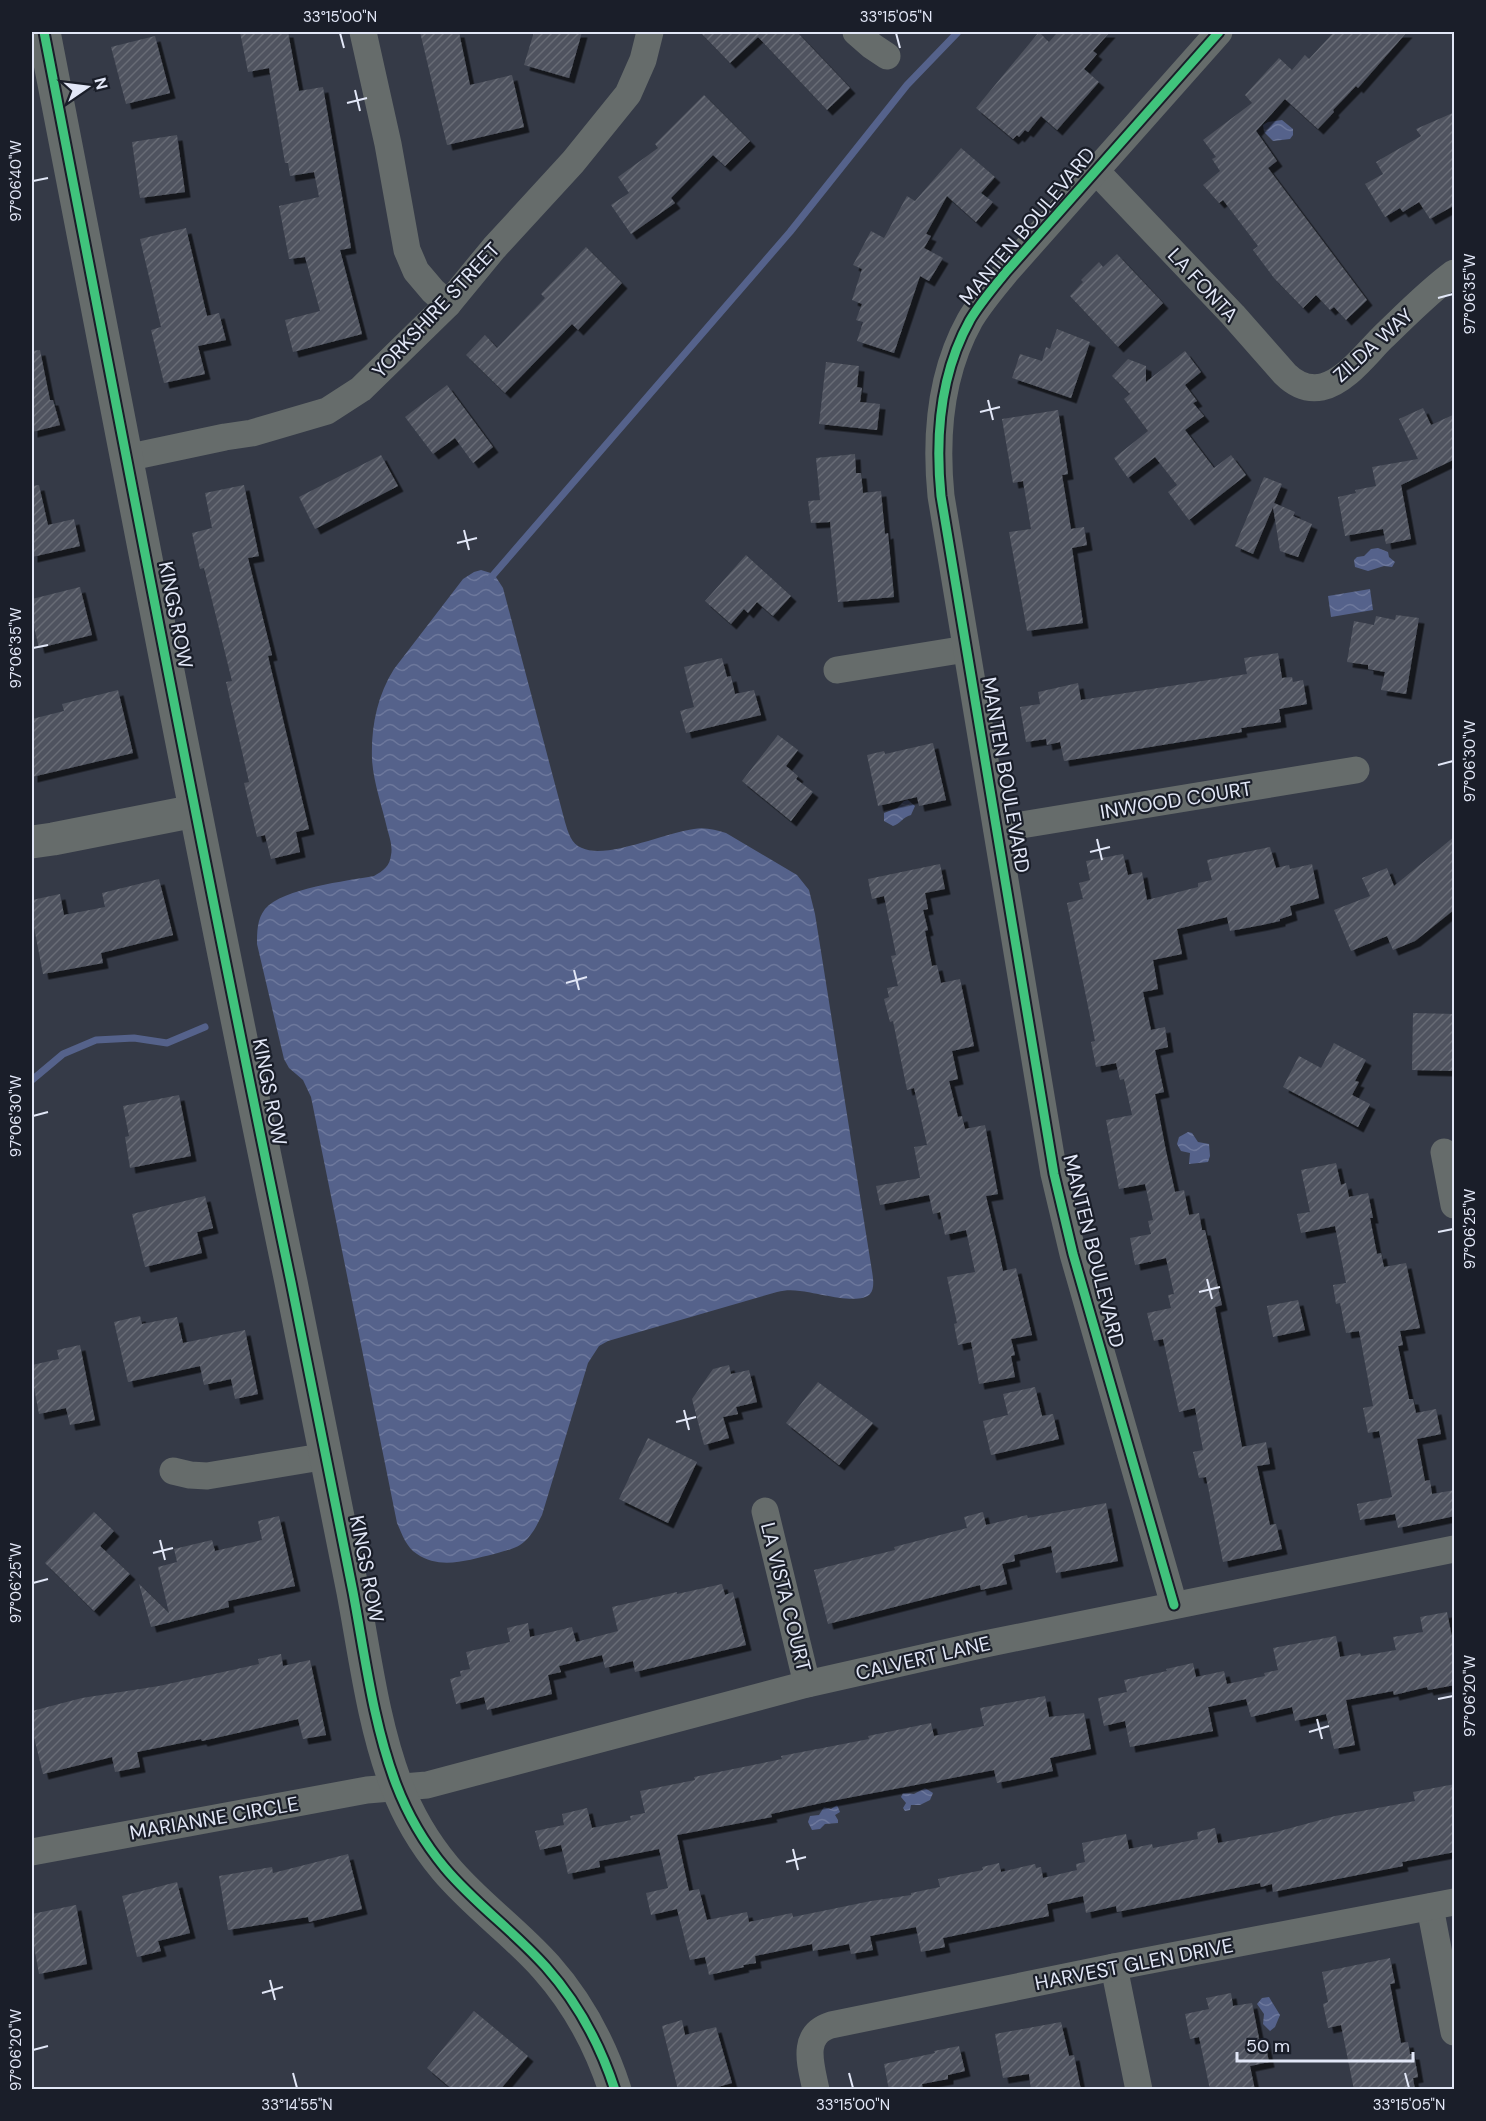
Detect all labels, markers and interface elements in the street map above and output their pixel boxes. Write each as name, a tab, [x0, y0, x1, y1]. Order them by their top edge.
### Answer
text: 33°15'00"N	[303, 7, 377, 27]
text: 33°15'05"N	[860, 7, 932, 27]
north arrow	[57, 57, 117, 117]
text: N	[89, 75, 113, 92]
text: 97°06'40"W	[6, 140, 26, 222]
street label: MANTEN BOULEVARD	[953, 142, 1101, 310]
street label: YORKSHIRE STREET	[366, 237, 506, 383]
street label: LA FONTA	[1162, 242, 1244, 328]
text: 97°06'35"W	[1460, 253, 1480, 334]
street label: ZILDA WAY	[1328, 302, 1419, 388]
street label: KINGS ROW	[153, 559, 199, 671]
text: 97°06'35"W	[6, 607, 26, 688]
street label: MANTEN BOULEVARD	[976, 675, 1036, 875]
text: 97°06'30"W	[1460, 719, 1480, 802]
street label: INWOOD COURT	[1098, 775, 1254, 825]
street label: KINGS ROW	[247, 1036, 293, 1148]
text: 97°06'30"W	[6, 1074, 26, 1157]
street label: MANTEN BOULEVARD	[1057, 1152, 1131, 1350]
text: 97°06'25"W	[1460, 1188, 1480, 1269]
street label: KINGS ROW	[344, 1513, 390, 1625]
street label: LA VISTA COURT	[755, 1520, 817, 1674]
text: 97°06'25"W	[6, 1542, 26, 1623]
street label: CALVERT LANE	[853, 1630, 993, 1686]
text: 97°06'20"W	[1460, 1655, 1480, 1737]
street label: MARIANNE CIRCLE	[127, 1790, 301, 1846]
street label: HARVEST GLEN DRIVE	[1032, 1932, 1236, 1996]
text: 97°06'20"W	[6, 2009, 26, 2091]
scale bar	[1237, 2025, 1412, 2063]
text: 50 m	[1246, 2034, 1290, 2058]
text: 33°14'55"N	[261, 2095, 333, 2115]
text: 33°15'00"N	[816, 2095, 890, 2115]
text: 33°15'05"N	[1373, 2095, 1445, 2115]

